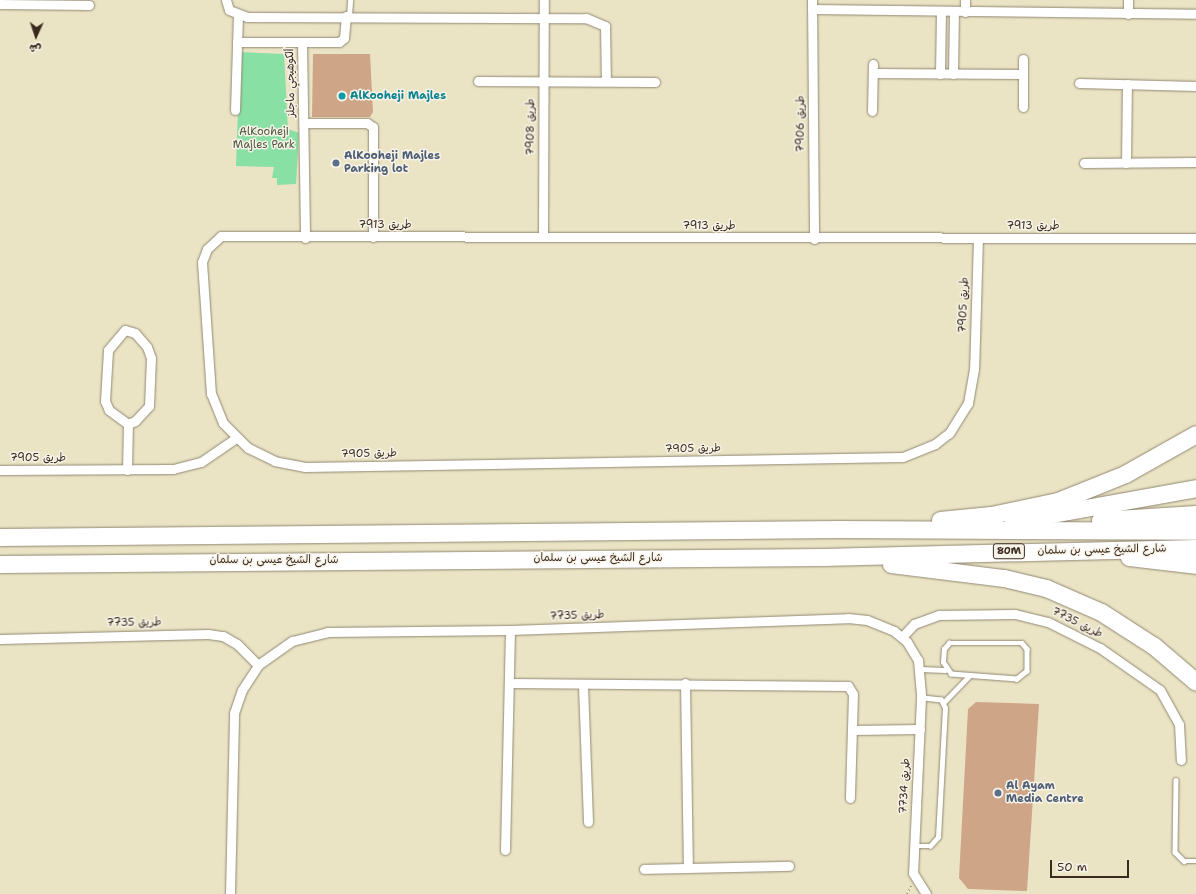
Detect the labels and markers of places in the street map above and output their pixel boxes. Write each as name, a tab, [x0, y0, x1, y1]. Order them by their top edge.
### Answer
place label: AlKooheji Majles	[350, 89, 446, 103]
marker: AlKooheji Majles	[337, 91, 347, 101]
place label: AlKooheji Majles Parking lot	[344, 150, 440, 176]
marker: AlKooheji Majles Parking lot	[331, 158, 341, 168]
place label: Al Ayam Media Centre	[1006, 780, 1084, 806]
marker: Al Ayam Media Centre	[993, 788, 1003, 798]

